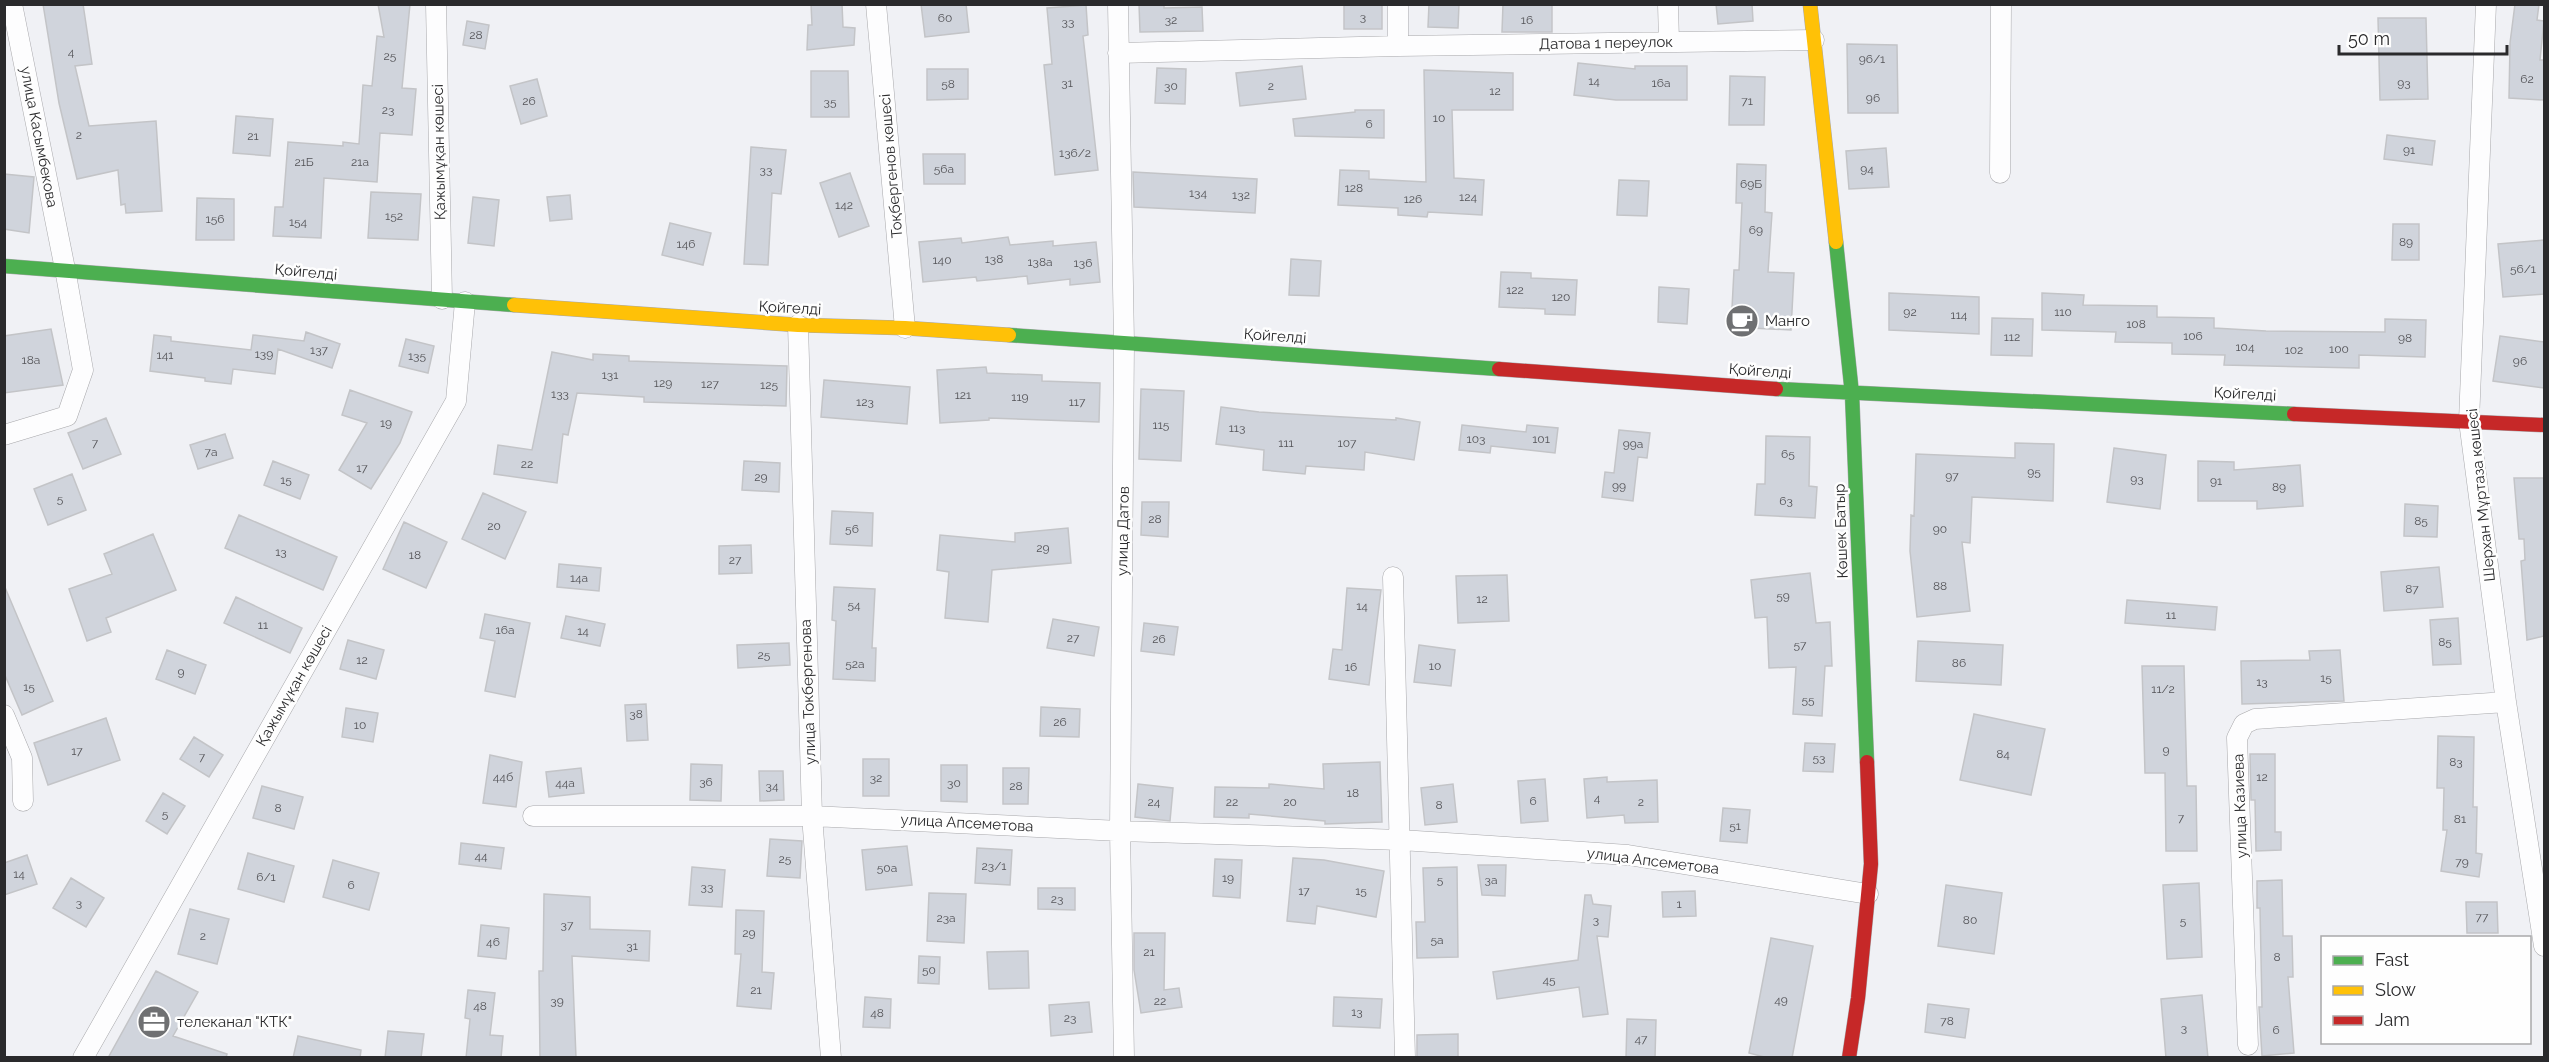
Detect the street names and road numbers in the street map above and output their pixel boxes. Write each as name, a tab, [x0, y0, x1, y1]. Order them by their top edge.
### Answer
street label: Датова 1 переулок	[1539, 33, 1673, 53]
street label: улица Касымбекова	[16, 65, 62, 209]
street label: Қажымұқан көшесі	[429, 84, 449, 220]
street label: Тоқбергенов көшесі	[876, 93, 906, 239]
street label: Қойгелді	[274, 260, 338, 284]
street label: Қойгелді	[758, 297, 822, 319]
street label: Қойгелді	[1243, 325, 1307, 347]
street label: Қойгелді	[1728, 360, 1792, 382]
street label: Қойгелді	[2213, 383, 2277, 405]
street label: Шерхан Мұртаза көшесі	[2463, 408, 2499, 582]
street label: Көшек Батыр	[1830, 483, 1852, 579]
street label: улица Датов	[1113, 486, 1133, 576]
street label: улица Токбергенова	[796, 619, 820, 765]
street label: Қажымұқан көшесі	[252, 623, 336, 749]
street label: улица Казиева	[2229, 753, 2251, 859]
street label: улица Апсеметова	[900, 811, 1034, 835]
street label: улица Апсеметова	[1586, 844, 1720, 878]

